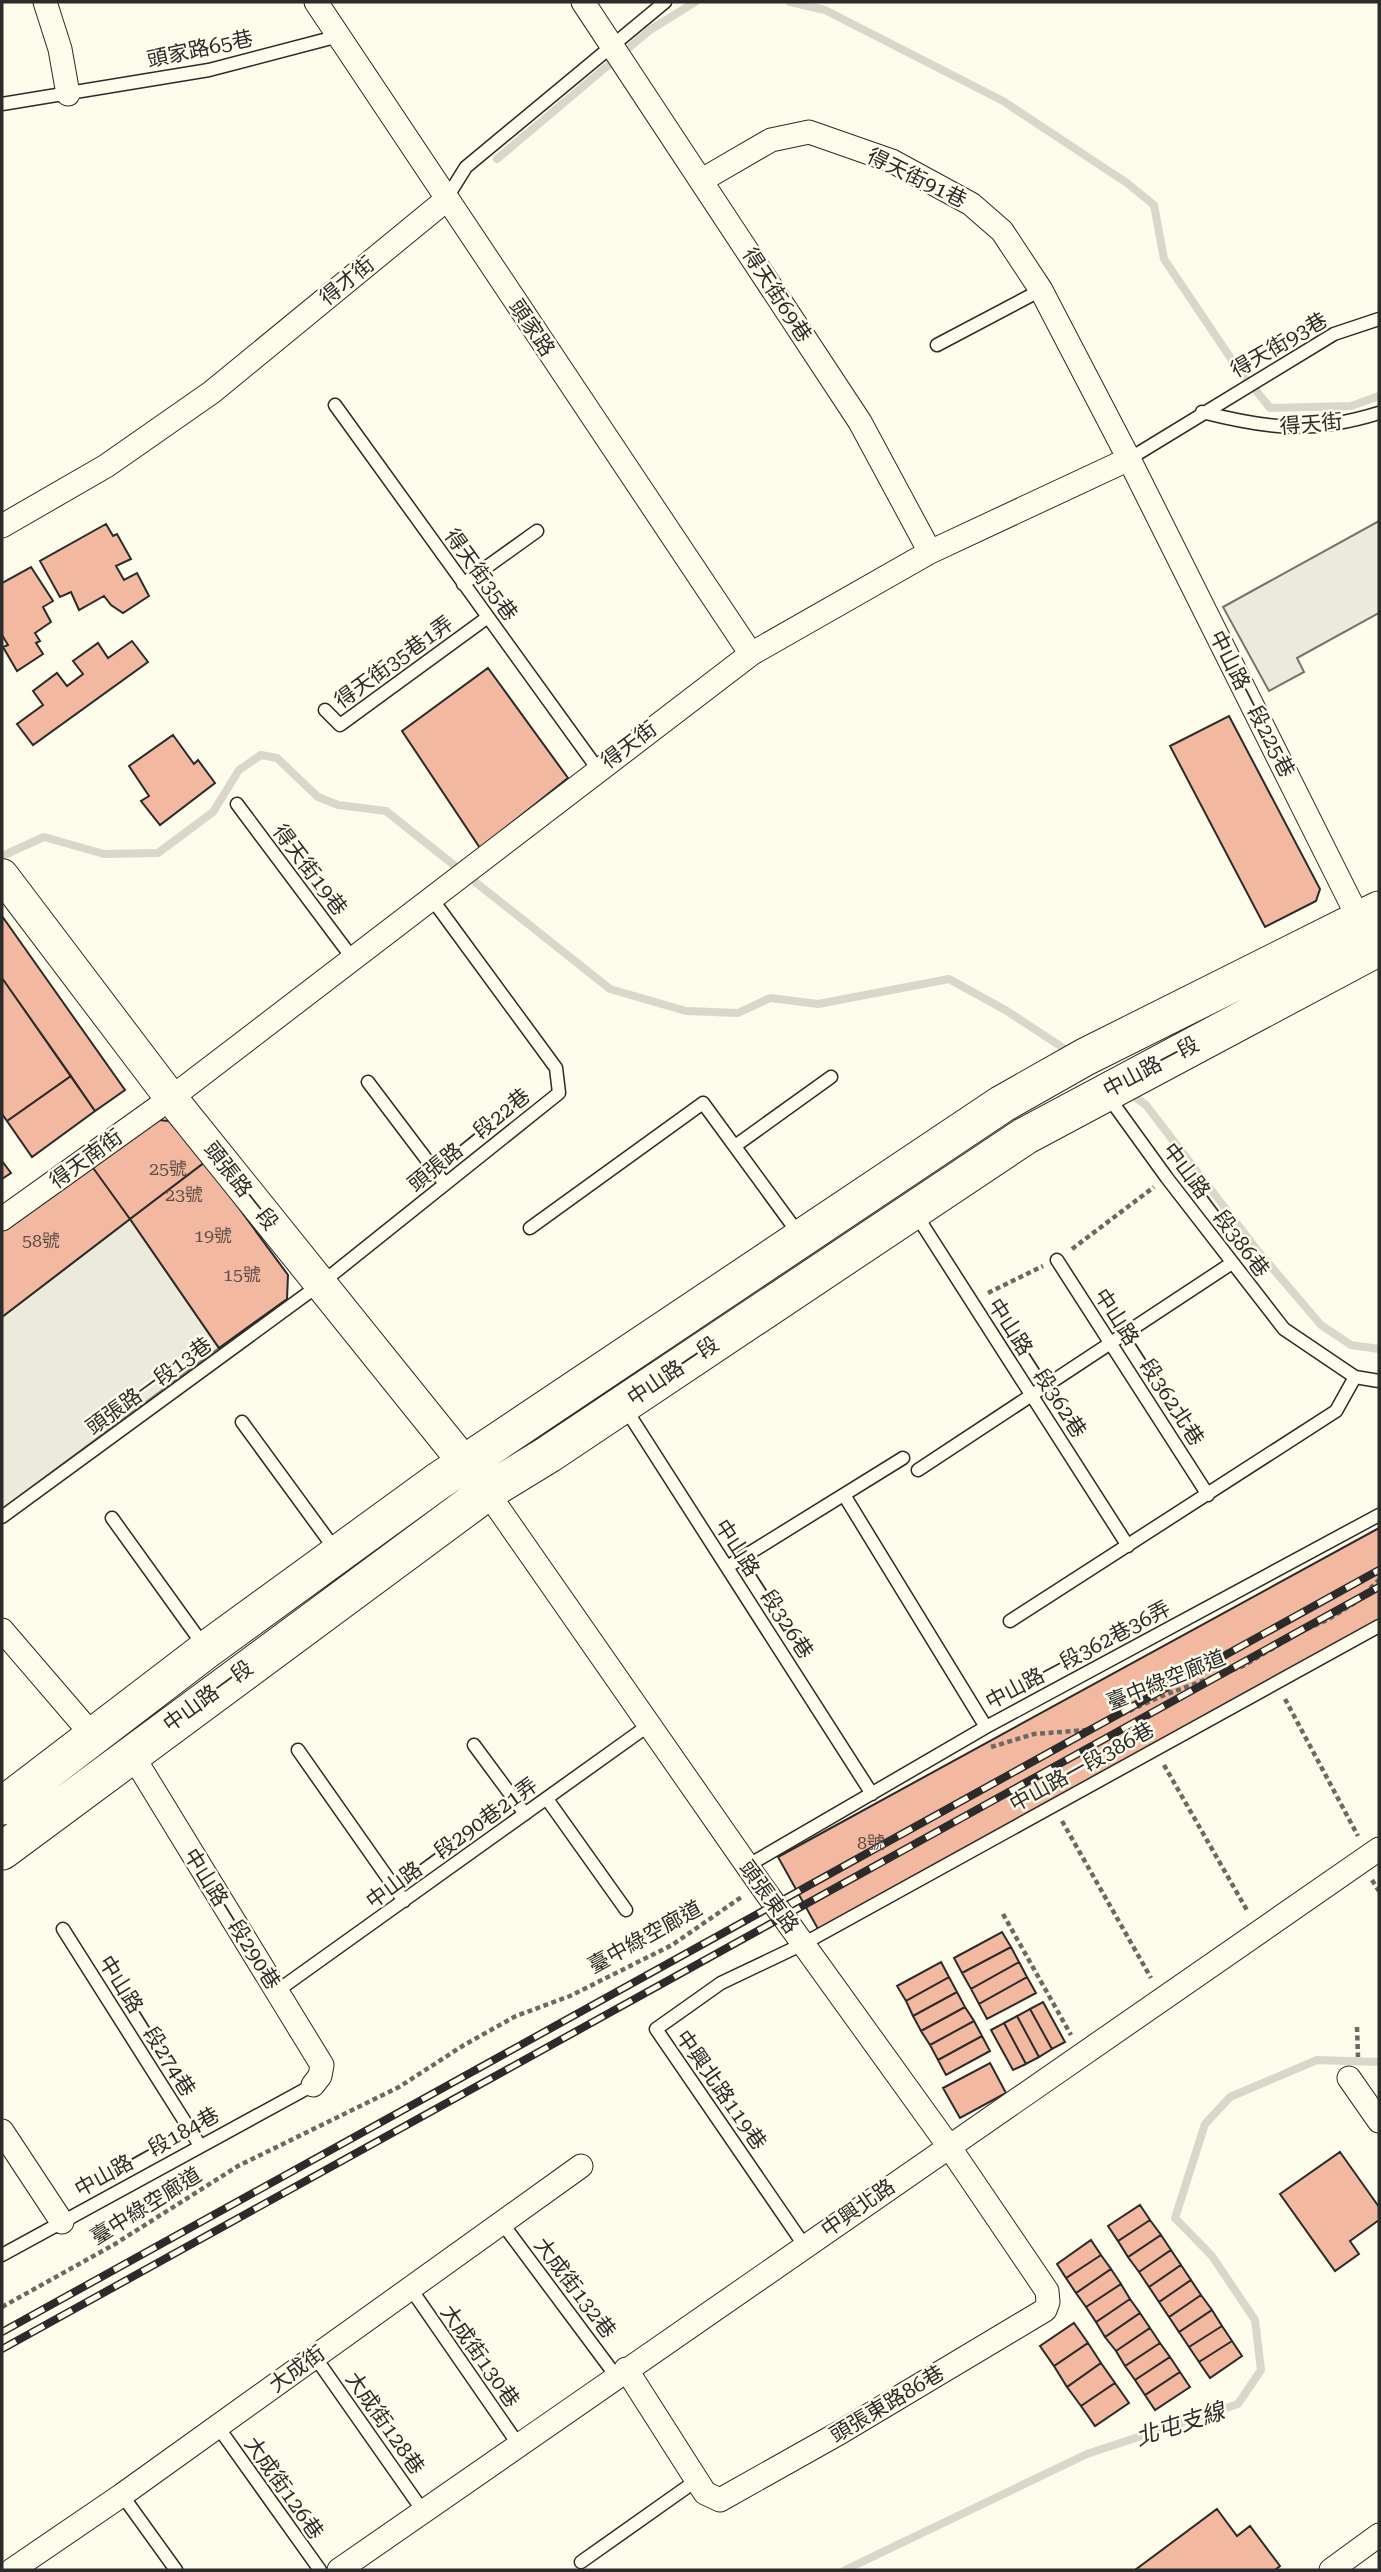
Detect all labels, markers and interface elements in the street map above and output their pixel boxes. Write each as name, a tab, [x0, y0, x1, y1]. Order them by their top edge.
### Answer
street label: 頭家路65巷	[145, 26, 255, 72]
street label: 得天街91巷	[863, 144, 971, 212]
street label: 得天街69巷	[738, 243, 816, 347]
street label: 得才街	[315, 252, 379, 310]
street label: 頭家路	[504, 295, 560, 361]
street label: 得天街93巷	[1226, 308, 1332, 382]
street label: 得天街	[1279, 409, 1343, 439]
street label: 得天街35巷	[440, 524, 522, 626]
street label: 得天街35巷1弄	[330, 611, 458, 713]
street label: 中山路一段225巷	[1205, 627, 1299, 781]
street label: 得天街	[597, 716, 661, 774]
street label: 得天街19巷	[268, 820, 352, 920]
street label: 中山路一段	[1099, 1032, 1203, 1102]
street label: 頭張路一段22巷	[403, 1084, 535, 1196]
street label: 得天南街	[45, 1125, 127, 1193]
street label: 頭張路一段	[199, 1137, 283, 1235]
street label: 中山路一段386巷	[1158, 1138, 1274, 1282]
house number: 25號	[149, 1158, 187, 1179]
house number: 23號	[165, 1184, 203, 1205]
house number: 19號	[194, 1225, 232, 1246]
house number: 58號	[22, 1230, 60, 1251]
house number: 15號	[223, 1264, 261, 1285]
street label: 中山路一段362北巷	[1089, 1284, 1209, 1450]
street label: 中山路一段362巷	[983, 1294, 1091, 1442]
street label: 頭張路一段13巷	[81, 1332, 217, 1440]
street label: 中山路一段	[623, 1332, 723, 1410]
street label: 中山路一段326巷	[710, 1515, 818, 1663]
street label: 中山路一段362巷36弄	[982, 1596, 1174, 1714]
street label: 臺中綠空廊道	[1103, 1645, 1229, 1715]
street label: 中山路一段	[158, 1655, 258, 1737]
street label: 中山路一段386巷	[1006, 1717, 1158, 1817]
street label: 中山路一段290巷21弄	[362, 1773, 542, 1913]
house number: 8號	[857, 1832, 885, 1853]
street label: 中山路一段290巷	[179, 1844, 285, 1994]
street label: 頭張東路	[735, 1856, 803, 1938]
street label: 臺中綠空廊道	[584, 1896, 706, 1978]
street label: 中山路一段274巷	[94, 1951, 200, 2101]
street label: 中興北路119巷	[671, 2026, 771, 2154]
street label: 中山路一段184巷	[71, 2102, 223, 2202]
street label: 臺中綠空廊道	[86, 2162, 206, 2250]
street label: 中興北路	[817, 2174, 899, 2242]
street label: 大成街132巷	[530, 2233, 620, 2343]
street label: 大成街130巷	[436, 2300, 524, 2412]
street label: 大成街	[264, 2341, 330, 2397]
street label: 頭張東路86巷	[826, 2361, 948, 2447]
street label: 大成街128巷	[341, 2367, 429, 2479]
water label: 北屯支線	[1132, 2396, 1231, 2452]
street label: 大成街126巷	[240, 2432, 328, 2544]

